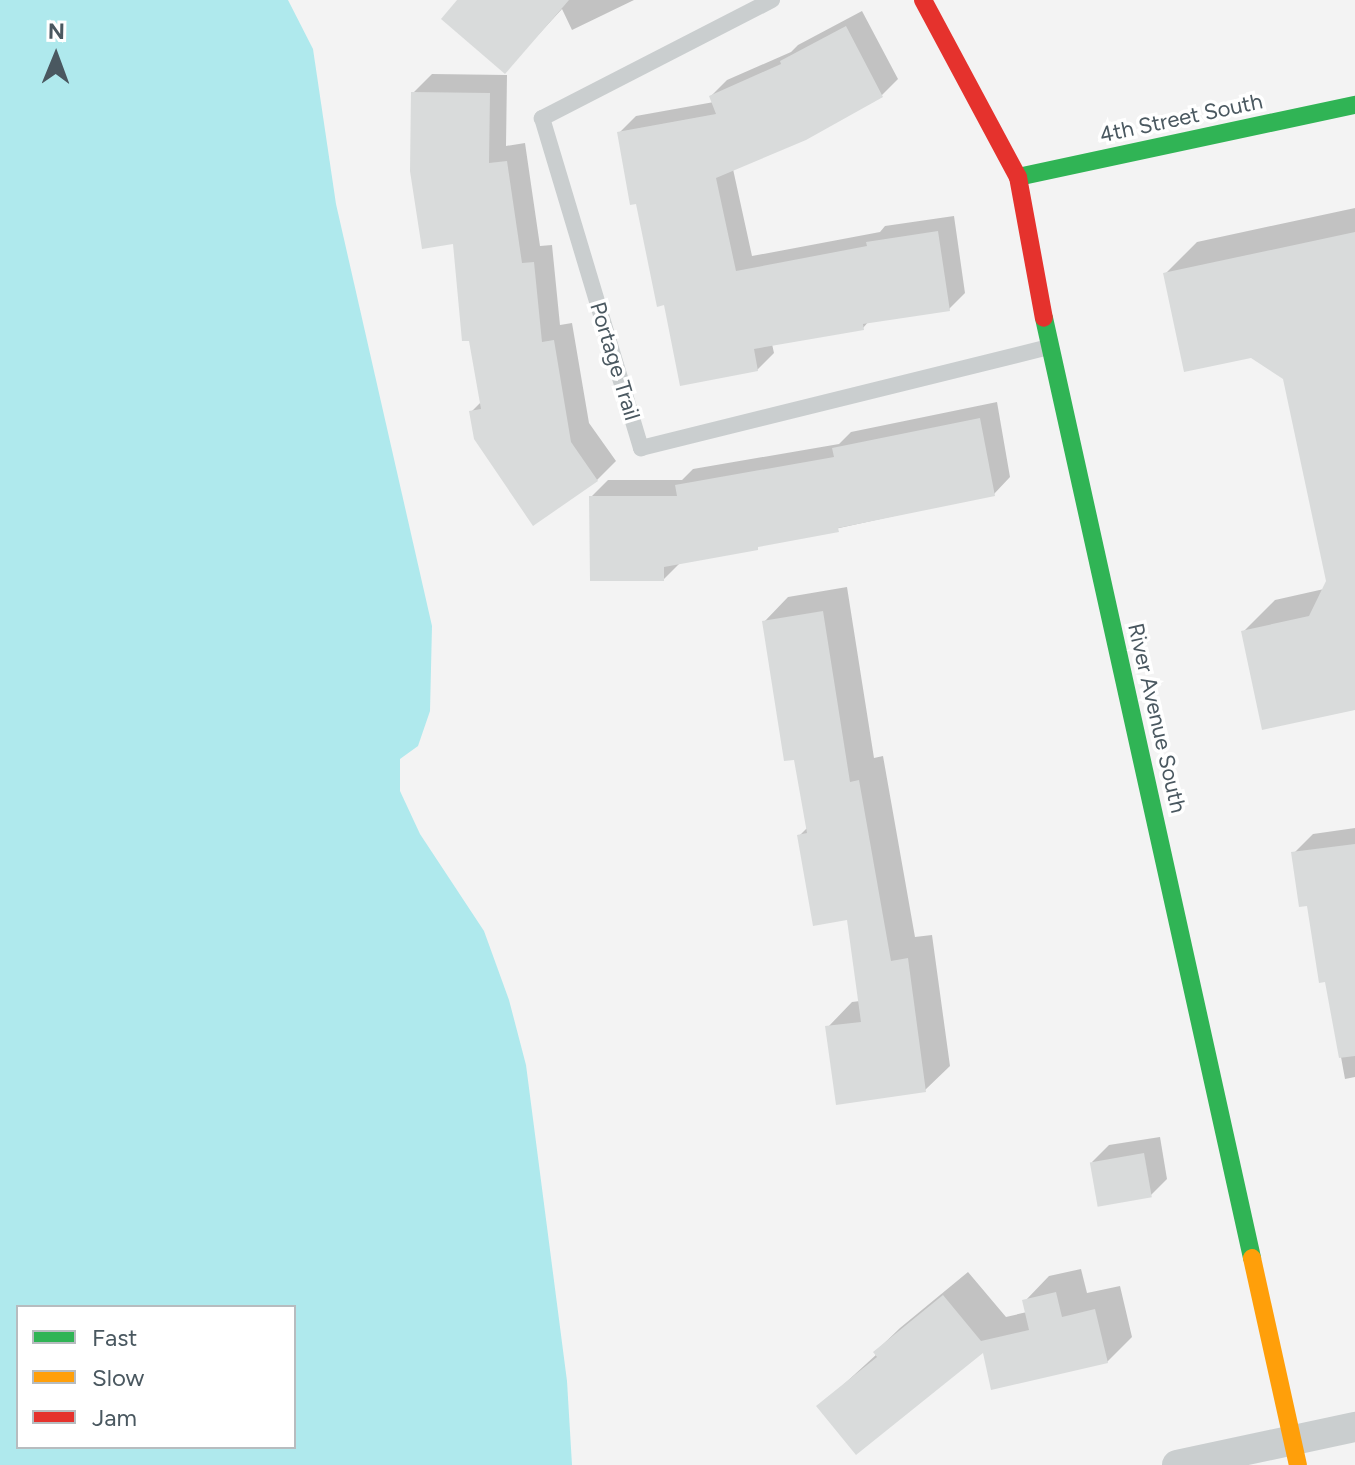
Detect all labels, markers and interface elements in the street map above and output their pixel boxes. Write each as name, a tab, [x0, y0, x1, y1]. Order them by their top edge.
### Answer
north arrow	[16, 16, 96, 96]
text: N	[48, 18, 65, 45]
street label: 4th Street South	[1097, 88, 1265, 148]
street label: Portage Trail	[585, 299, 645, 423]
street label: River Avenue South	[1122, 621, 1192, 815]
legend	[16, 1305, 296, 1449]
text: Fast	[92, 1323, 137, 1352]
text: Slow	[92, 1363, 144, 1392]
text: Jam	[92, 1403, 137, 1432]

